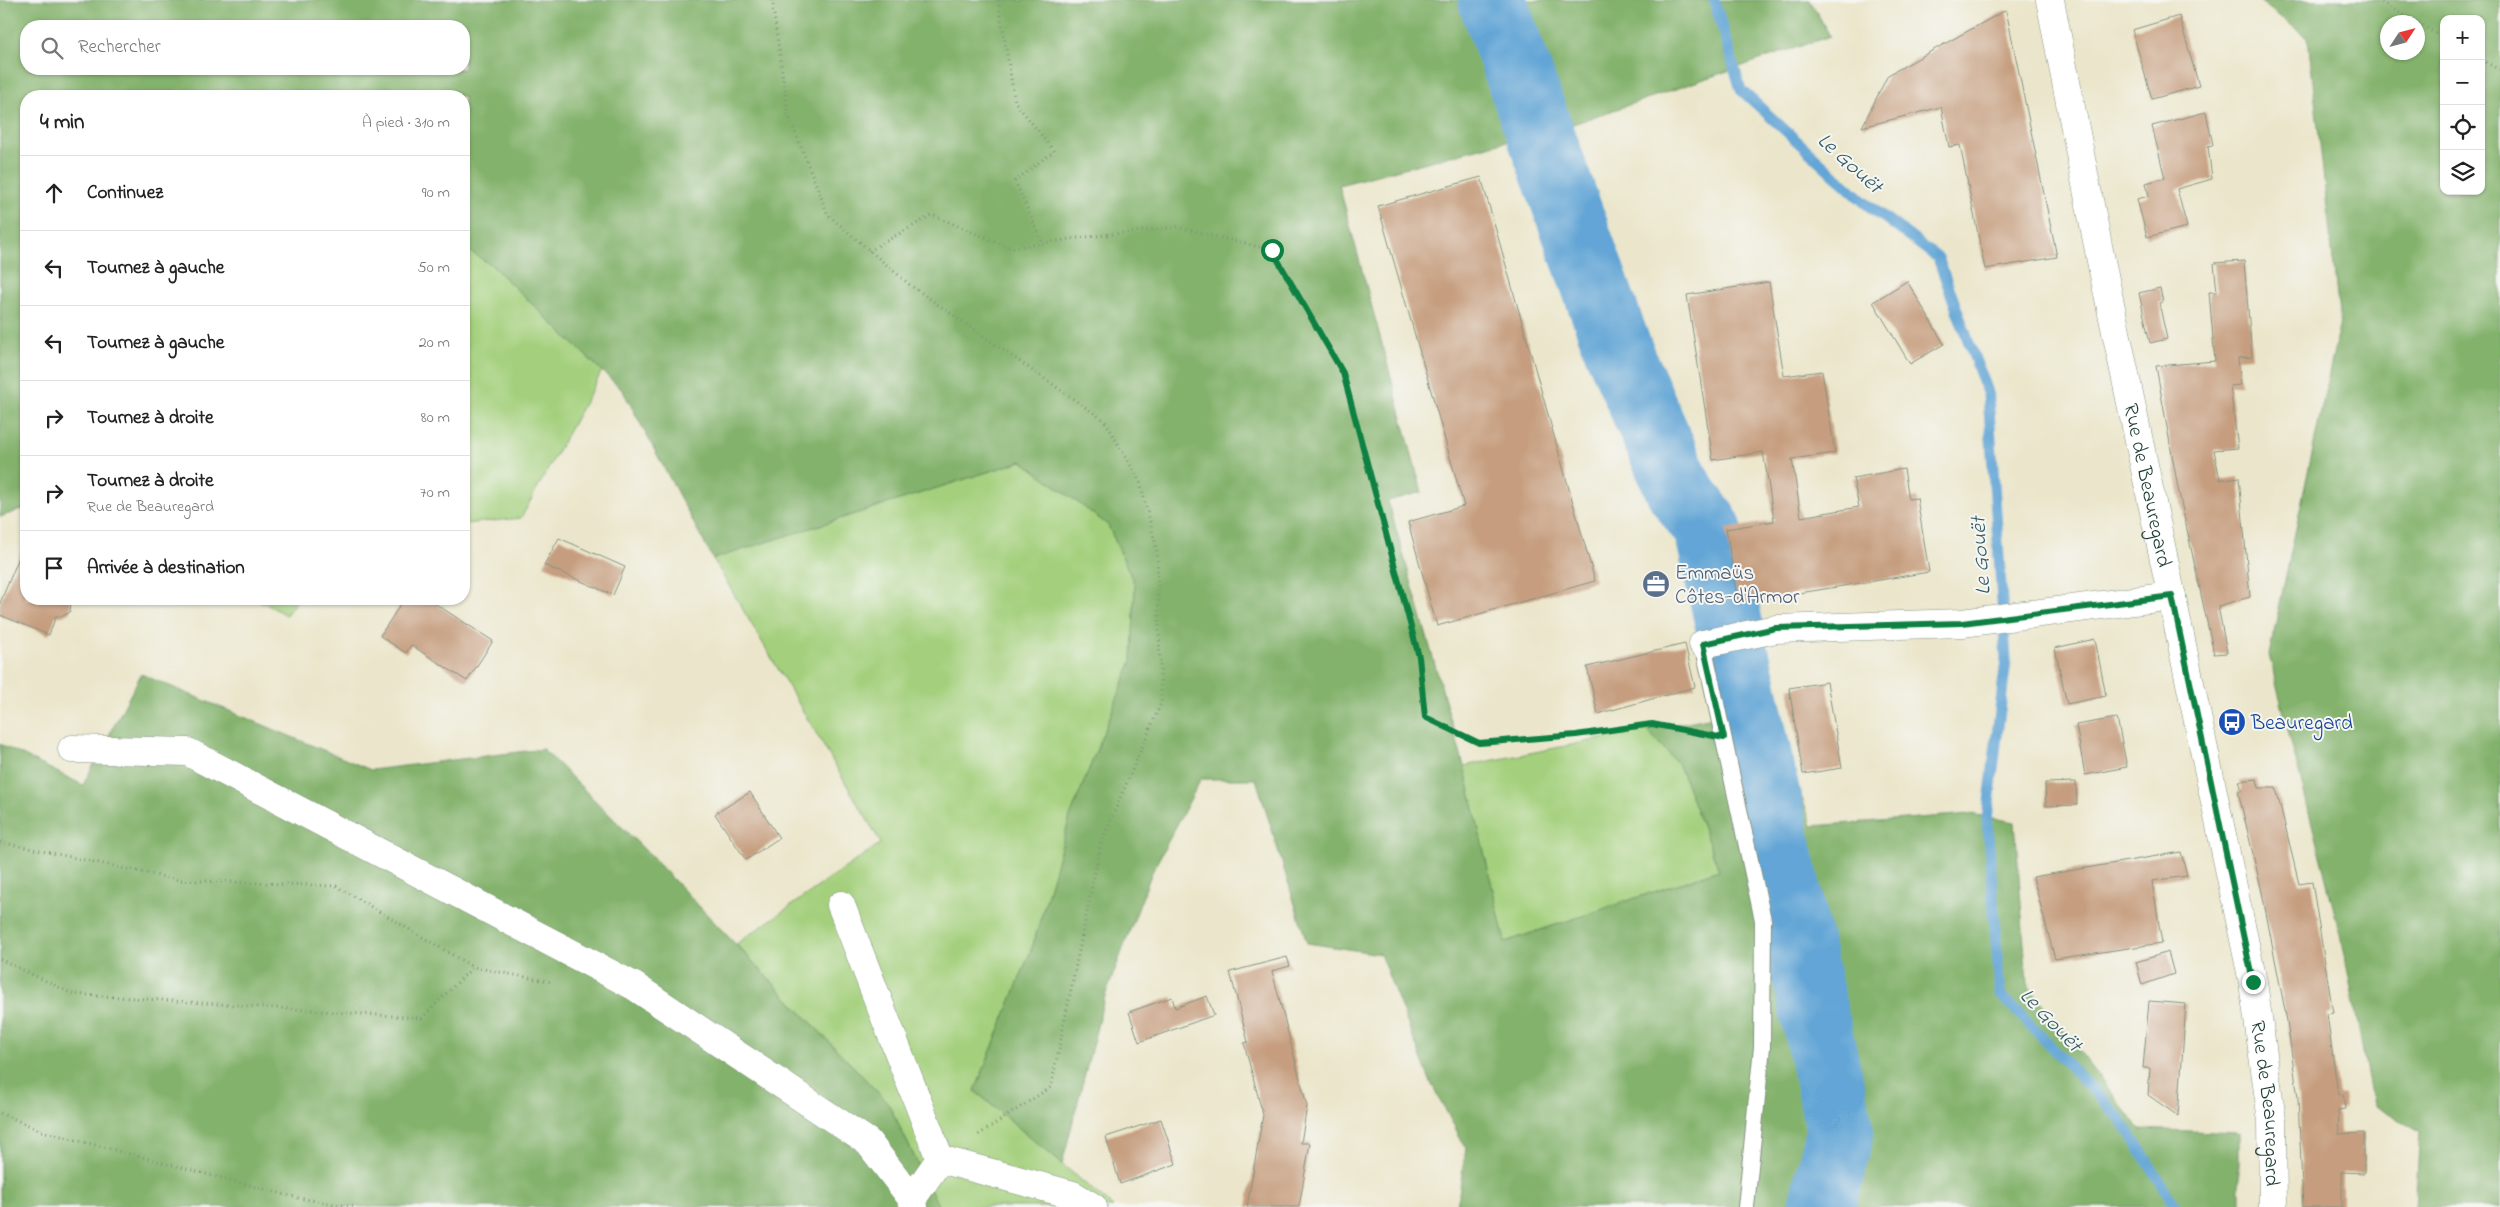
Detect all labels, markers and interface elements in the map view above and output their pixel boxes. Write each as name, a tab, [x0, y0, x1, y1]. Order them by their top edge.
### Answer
north arrow	[2380, 15, 2425, 60]
map controls	[2440, 15, 2485, 195]
button: +	[2440, 15, 2485, 60]
search box	[20, 20, 470, 75]
icon: search	[38, 34, 66, 62]
text: Rechercher	[78, 34, 161, 61]
button: −	[2440, 60, 2485, 105]
button: locate	[2440, 105, 2485, 150]
text: 4 min	[40, 108, 84, 138]
text: À pied · 310 m	[362, 111, 450, 135]
water label: Le Gouët	[1809, 126, 1891, 204]
button: layers	[2440, 150, 2485, 195]
icon: ahead	[40, 179, 68, 207]
text: Continuez	[87, 180, 163, 207]
text: 90 m	[422, 181, 450, 205]
route start	[1261, 239, 1284, 262]
icon: left	[40, 254, 68, 282]
text: Tournez à gauche	[87, 255, 224, 282]
text: 50 m	[418, 256, 450, 280]
icon: left	[40, 329, 68, 357]
text: Tournez à gauche	[87, 330, 224, 357]
text: 20 m	[419, 331, 450, 355]
street label: Rue de Beauregard	[2114, 401, 2178, 570]
icon: right	[40, 404, 68, 432]
text: Tournez à droite	[87, 405, 213, 432]
text: 80 m	[421, 406, 450, 430]
text: Tournez à droite	[87, 468, 213, 495]
icon: right	[40, 479, 68, 507]
text: 70 m	[420, 481, 450, 505]
text: Rue de Beauregard	[87, 495, 214, 519]
water label: Le Gouët	[1963, 513, 2001, 596]
icon: arrive	[40, 554, 68, 582]
text: Arrivée à destination	[87, 555, 245, 582]
place label: Emmaüs Côtes-d'Armor	[1675, 559, 1800, 613]
office icon: Emmaüs Côtes-d'Armor	[1641, 569, 1671, 599]
bus stop icon: Beauregard	[2217, 707, 2247, 737]
place label: Beauregard	[2250, 709, 2353, 741]
route end	[2242, 971, 2265, 994]
water label: Le Gouët	[2011, 982, 2090, 1062]
street label: Rue de Beauregard	[2241, 1019, 2286, 1187]

